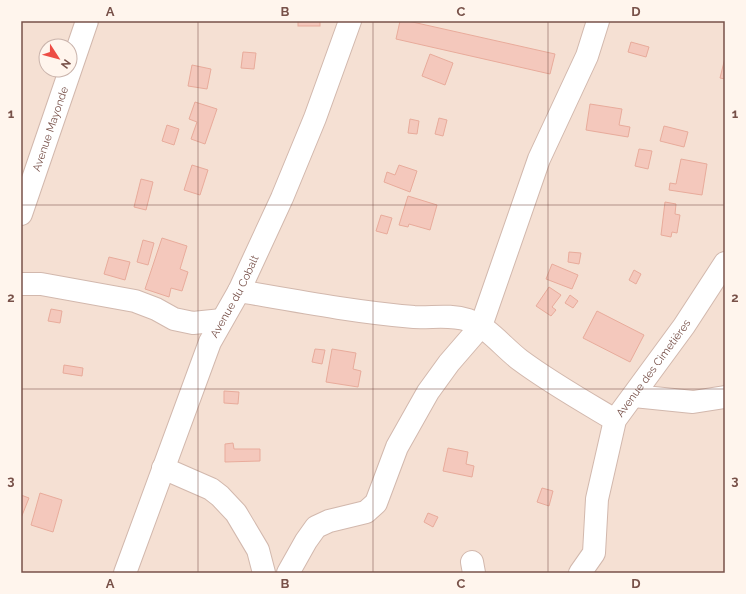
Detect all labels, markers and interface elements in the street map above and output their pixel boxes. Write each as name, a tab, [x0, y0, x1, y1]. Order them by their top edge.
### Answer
text: A	[106, 4, 115, 19]
text: B	[281, 4, 290, 19]
text: C	[457, 4, 466, 19]
text: D	[631, 4, 641, 19]
north arrow	[38, 38, 78, 78]
text: N	[58, 56, 73, 71]
street label: Avenue Mayonde	[30, 84, 71, 173]
text: 1	[8, 106, 15, 121]
text: 1	[732, 106, 739, 121]
street label: Avenue du Cobalt	[208, 253, 262, 340]
text: 2	[7, 290, 15, 305]
text: 2	[731, 290, 739, 305]
street label: Avenue des Cimetières	[614, 317, 693, 419]
text: 3	[7, 473, 15, 488]
text: 3	[731, 473, 739, 488]
text: A	[106, 576, 115, 591]
text: B	[281, 576, 290, 591]
text: C	[457, 576, 466, 591]
text: D	[631, 576, 641, 591]

